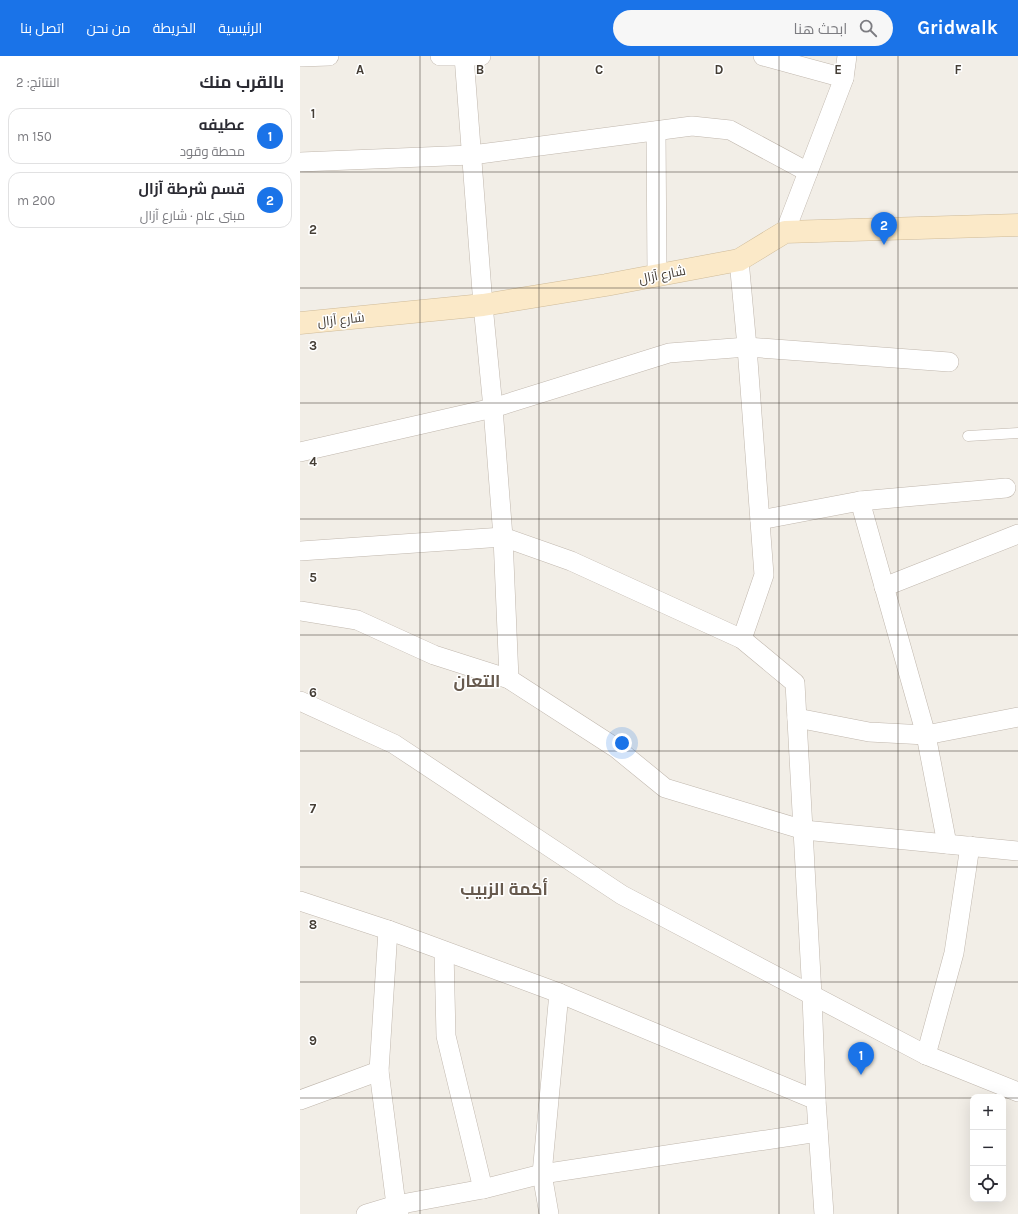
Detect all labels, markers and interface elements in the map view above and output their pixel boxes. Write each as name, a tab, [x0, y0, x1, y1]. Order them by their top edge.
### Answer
search box	[613, 10, 893, 46]
icon: search	[857, 17, 879, 39]
text: Gridwalk	[917, 17, 998, 39]
text: اتصل بنا	[20, 20, 65, 37]
text: من نحن	[87, 20, 131, 37]
text: الخريطة	[153, 20, 196, 37]
text: الرئيسية	[218, 20, 262, 37]
text: ابحث هنا	[794, 20, 847, 38]
text: A	[356, 62, 364, 77]
text: B	[476, 62, 484, 77]
text: C	[595, 62, 603, 77]
text: D	[715, 62, 724, 77]
text: E	[834, 62, 842, 77]
text: F	[954, 62, 962, 77]
text: بالقرب منك	[200, 72, 284, 92]
text: النتائج: 2	[16, 75, 60, 90]
text: 1	[311, 106, 315, 121]
text: عطيفه	[199, 116, 245, 134]
text: 150 m	[17, 129, 52, 144]
text: 1	[268, 129, 272, 144]
text: محطة وقود	[180, 144, 245, 159]
text: قسم شرطة آزال	[139, 180, 245, 198]
text: 200 m	[17, 193, 55, 208]
text: 2	[266, 193, 274, 208]
text: مبنى عام · شارع آزال	[140, 208, 245, 223]
pin: 2	[871, 212, 897, 245]
text: 2	[309, 222, 317, 237]
street label: شارع آزال	[637, 263, 687, 287]
street label: شارع آزال	[317, 310, 365, 330]
text: 3	[309, 338, 317, 353]
text: 4	[309, 454, 317, 469]
text: 5	[309, 570, 317, 585]
district label: التعان	[454, 671, 500, 691]
text: 6	[309, 685, 317, 700]
your location	[612, 733, 632, 753]
text: 7	[310, 801, 317, 816]
district label: أكمة الزبيب	[460, 877, 548, 899]
text: 8	[309, 917, 317, 932]
text: 9	[309, 1033, 317, 1048]
pin: 1	[848, 1042, 874, 1075]
map controls	[970, 1094, 1006, 1202]
button: +	[970, 1094, 1006, 1130]
button: −	[970, 1130, 1006, 1166]
button: locate	[970, 1166, 1006, 1202]

